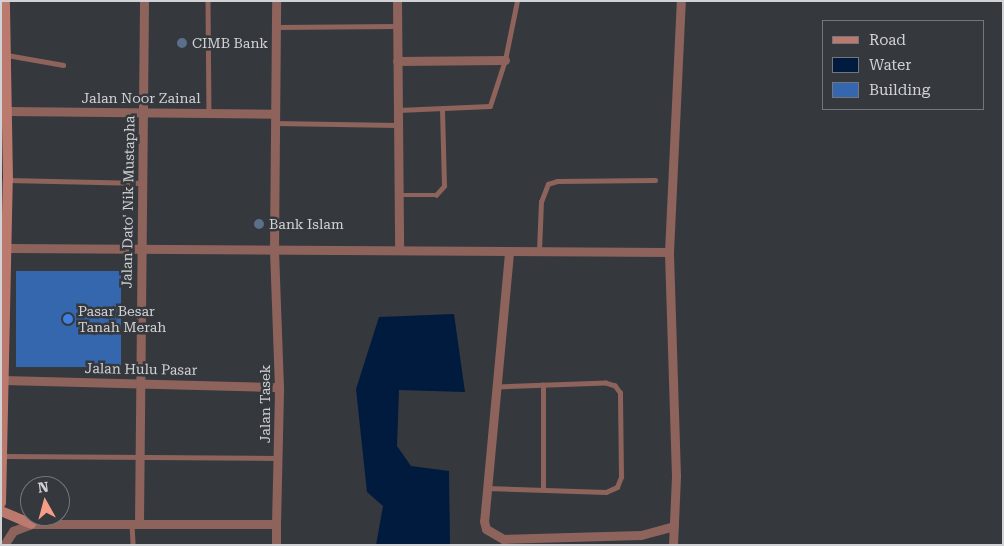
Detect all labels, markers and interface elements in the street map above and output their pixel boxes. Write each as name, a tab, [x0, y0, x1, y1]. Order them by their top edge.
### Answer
legend	[822, 20, 984, 110]
text: Road	[869, 31, 906, 49]
place label: CIMB Bank	[192, 35, 268, 51]
marker: CIMB Bank	[176, 37, 188, 49]
text: Water	[869, 56, 911, 74]
text: Building	[869, 81, 930, 99]
street label: Jalan Noor Zainal	[81, 90, 201, 106]
street label: Jalan Dato' Nik Mustapha	[118, 115, 138, 289]
place label: Bank Islam	[269, 216, 344, 232]
marker: Bank Islam	[253, 218, 265, 230]
place label: Pasar Besar Tanah Merah	[78, 303, 166, 336]
marker: Pasar Besar Tanah Merah	[62, 313, 74, 325]
street label: Jalan Hulu Pasar	[85, 360, 197, 378]
street label: Jalan Tasek	[257, 365, 273, 443]
north arrow	[20, 476, 70, 526]
text: N	[37, 479, 50, 496]

